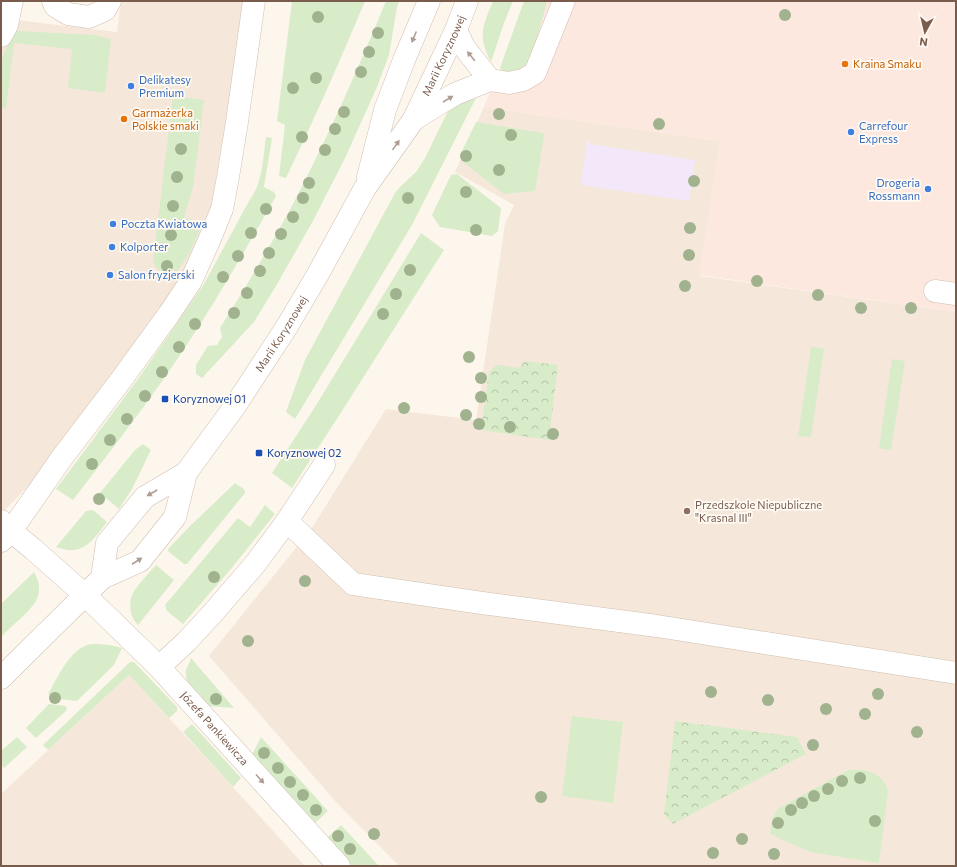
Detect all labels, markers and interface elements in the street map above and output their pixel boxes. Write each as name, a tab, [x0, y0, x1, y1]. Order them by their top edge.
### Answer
north arrow	[905, 12, 945, 52]
street label: Marii Koryznowej	[419, 13, 467, 98]
one-way arrow	[410, 31, 417, 43]
text: N	[919, 35, 929, 49]
one-way arrow	[467, 51, 475, 62]
place label: Kraina Smaku	[853, 57, 921, 70]
marker: Kraina Smaku	[840, 59, 850, 69]
place label: Delikatesy Premium	[139, 73, 191, 99]
marker: Delikatesy Premium	[126, 81, 136, 91]
one-way arrow	[442, 95, 454, 102]
place label: Garmażerka Polskie smaki	[132, 106, 199, 132]
marker: Garmażerka Polskie smaki	[119, 114, 129, 124]
place label: Carrefour Express	[859, 119, 908, 145]
marker: Carrefour Express	[846, 127, 856, 137]
one-way arrow	[392, 140, 400, 151]
place label: Drogeria Rossmann	[869, 176, 920, 202]
marker: Drogeria Rossmann	[923, 184, 933, 194]
place label: Poczta Kwiatowa	[121, 217, 207, 230]
marker: Poczta Kwiatowa	[108, 219, 118, 229]
place label: Kolporter	[120, 240, 169, 253]
marker: Kolporter	[107, 242, 117, 252]
place label: Salon fryzjerski	[118, 268, 195, 281]
marker: Salon fryzjerski	[105, 270, 115, 280]
street label: Marii Koryznowej	[252, 293, 310, 374]
place label: Koryznowej 01	[173, 392, 246, 405]
marker: Koryznowej 01	[160, 394, 170, 404]
place label: Koryznowej 02	[267, 446, 341, 459]
marker: Koryznowej 02	[254, 448, 264, 458]
one-way arrow	[146, 489, 158, 496]
place label: Przedszkole Niepubliczne "Krasnal III"	[695, 498, 822, 524]
marker: Przedszkole Niepubliczne "Krasnal III"	[682, 506, 692, 516]
one-way arrow	[131, 558, 142, 565]
street label: Józefa Pankiewicza	[178, 689, 252, 768]
one-way arrow	[255, 774, 265, 784]

